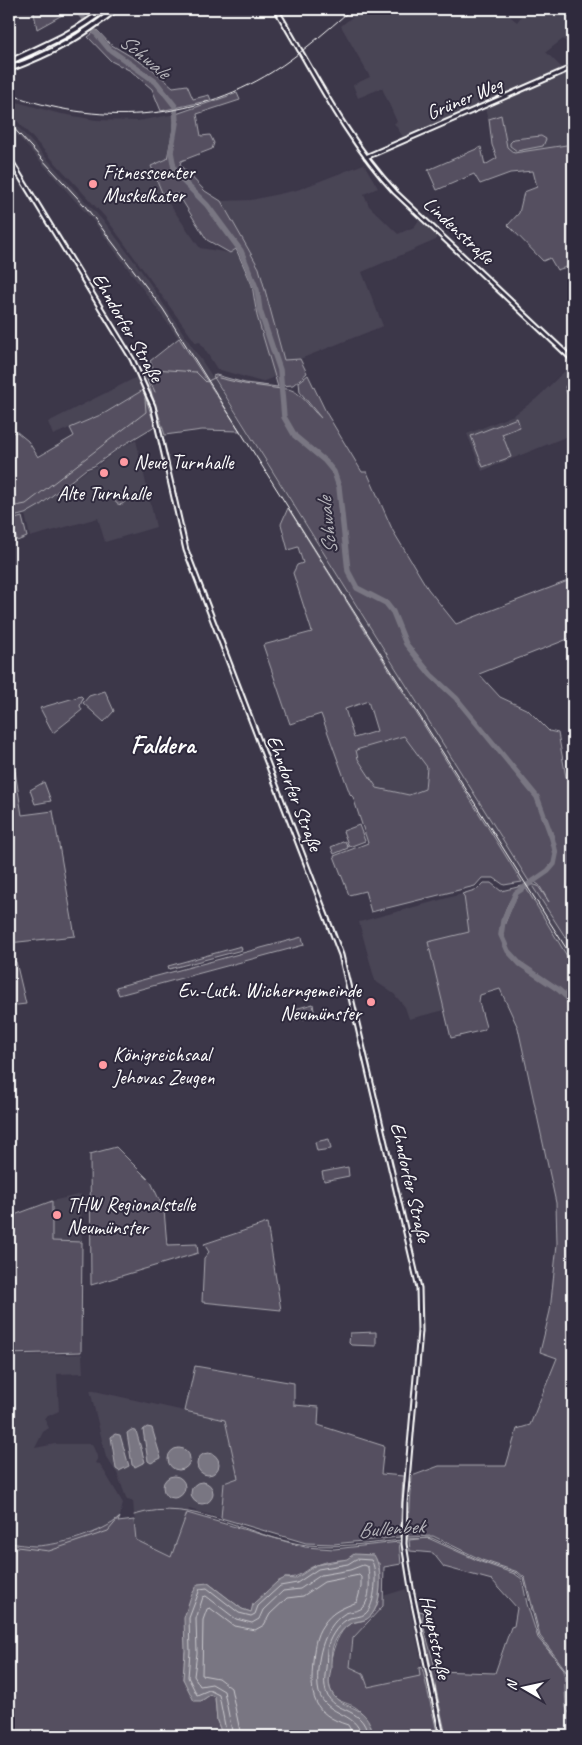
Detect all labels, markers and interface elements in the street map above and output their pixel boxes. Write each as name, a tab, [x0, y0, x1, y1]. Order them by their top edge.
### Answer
water label: Schwale	[115, 28, 178, 86]
street label: Grüner Weg	[423, 71, 508, 126]
place label: Fitnesscenter Muskelkater	[103, 160, 196, 208]
marker: Fitnesscenter Muskelkater	[87, 178, 99, 190]
street label: Lindenstraße	[418, 191, 501, 271]
street label: Ehndorfer Straße	[86, 268, 170, 388]
place label: Neue Turnhalle	[134, 450, 235, 475]
marker: Neue Turnhalle	[118, 456, 130, 468]
marker: Alte Turnhalle	[98, 467, 110, 479]
place label: Alte Turnhalle	[57, 481, 152, 506]
water label: Schwale	[311, 493, 343, 556]
district label: Faldera	[131, 729, 198, 761]
street label: Ehndorfer Straße	[261, 732, 329, 856]
place label: Ev.-Luth. Wicherngemeinde Neumünster	[178, 978, 363, 1026]
marker: Ev.-Luth. Wicherngemeinde Neumünster	[365, 996, 377, 1008]
place label: Königreichsaal Jehovas Zeugen	[112, 1042, 215, 1090]
marker: Königreichsaal Jehovas Zeugen	[97, 1059, 109, 1071]
street label: Ehndorfer Straße	[385, 1120, 437, 1246]
place label: THW Regionalstelle Neumünster	[67, 1192, 197, 1240]
marker: THW Regionalstelle Neumünster	[51, 1209, 63, 1221]
water label: Bullenbek	[357, 1513, 428, 1543]
street label: Hauptstraße	[414, 1593, 457, 1683]
north arrow	[500, 1662, 550, 1712]
text: N	[503, 1678, 521, 1692]

